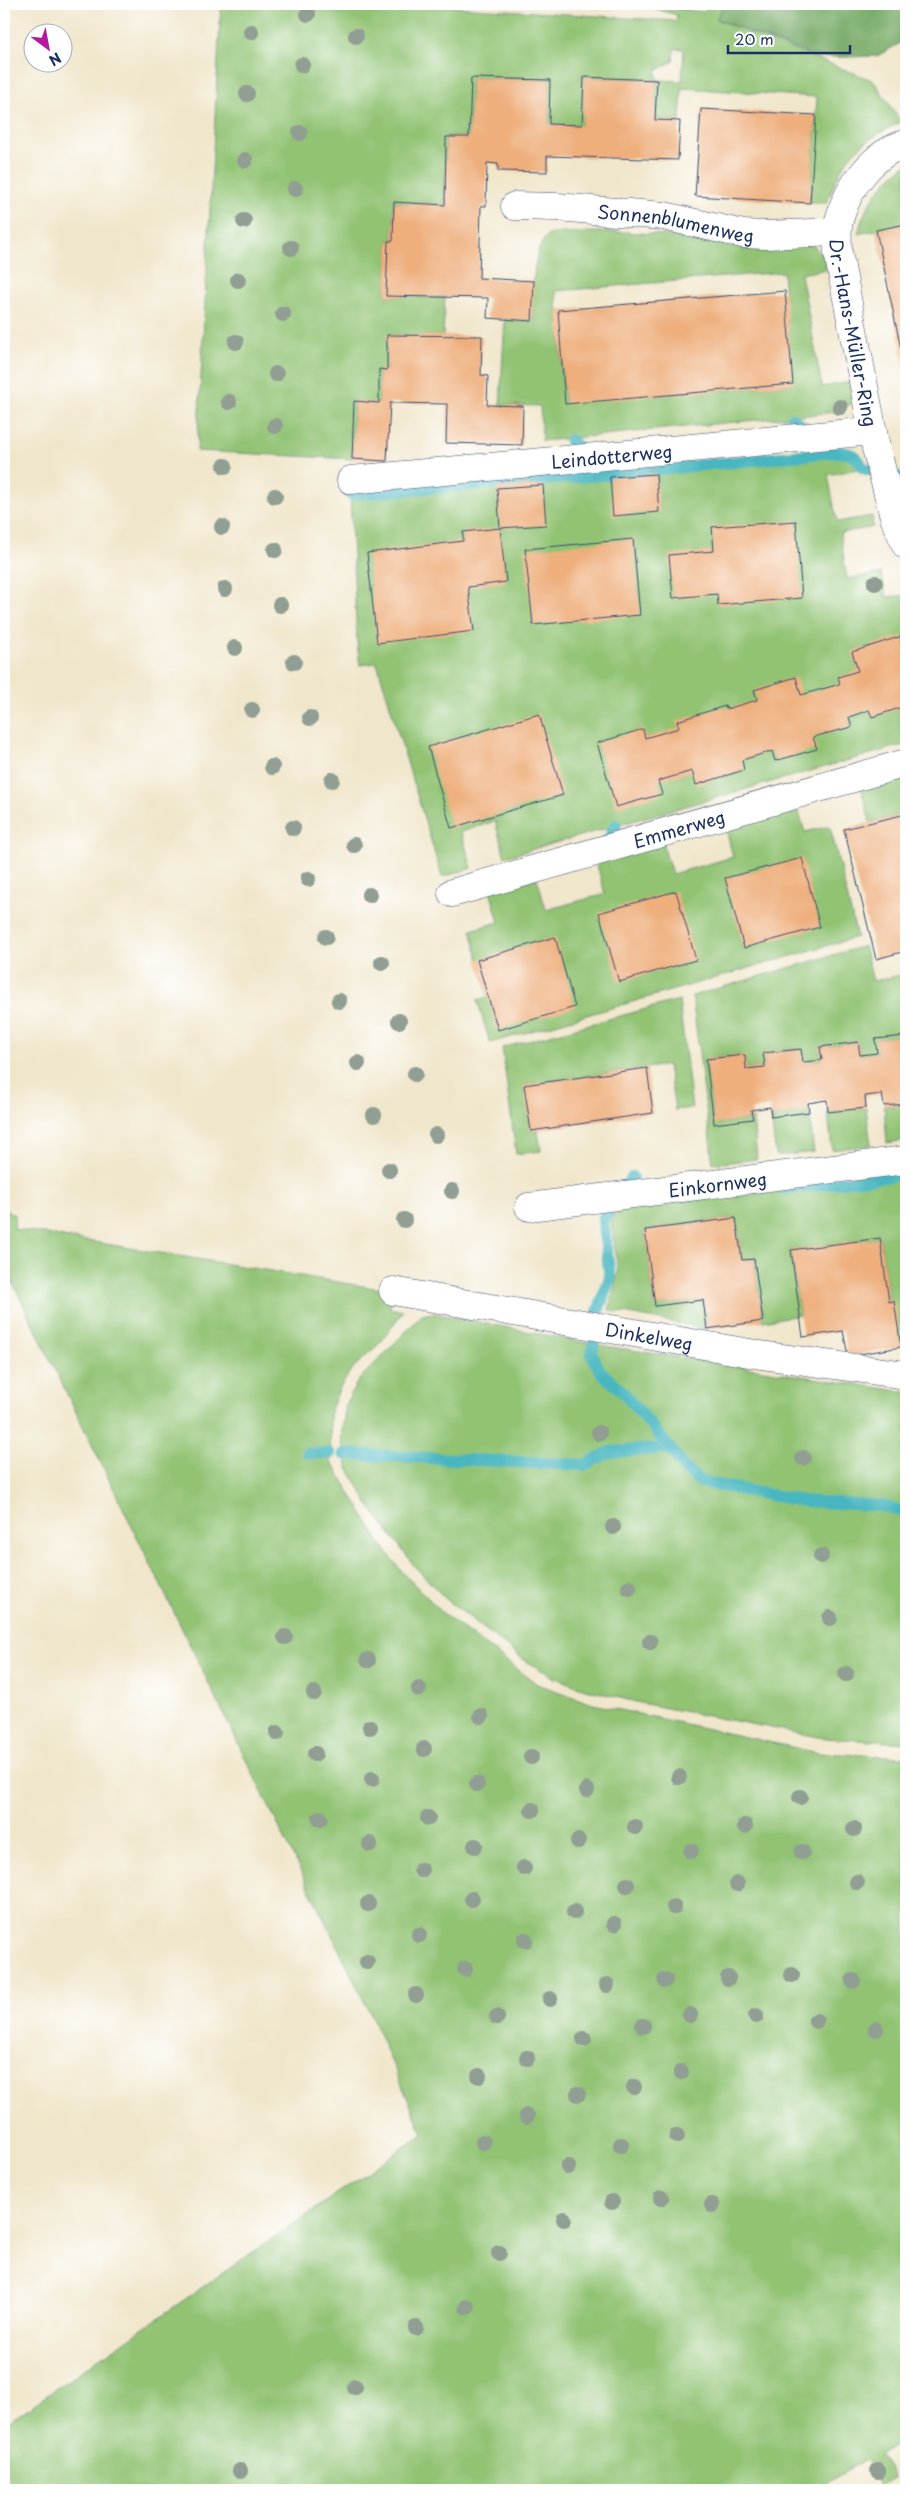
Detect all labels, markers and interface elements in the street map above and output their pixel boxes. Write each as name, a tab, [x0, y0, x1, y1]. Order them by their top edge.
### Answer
north arrow	[22, 22, 72, 72]
scale bar	[728, 22, 850, 54]
text: 20 m	[735, 27, 774, 50]
text: N	[45, 48, 65, 71]
street label: Sonnenblumenweg	[596, 197, 754, 248]
street label: Dr.-Hans-Müller-Ring	[824, 238, 885, 429]
street label: Leindotterweg	[550, 436, 674, 475]
street label: Emmerweg	[630, 802, 728, 854]
street label: Einkornweg	[667, 1164, 768, 1203]
street label: Dinkelweg	[603, 1315, 695, 1356]

